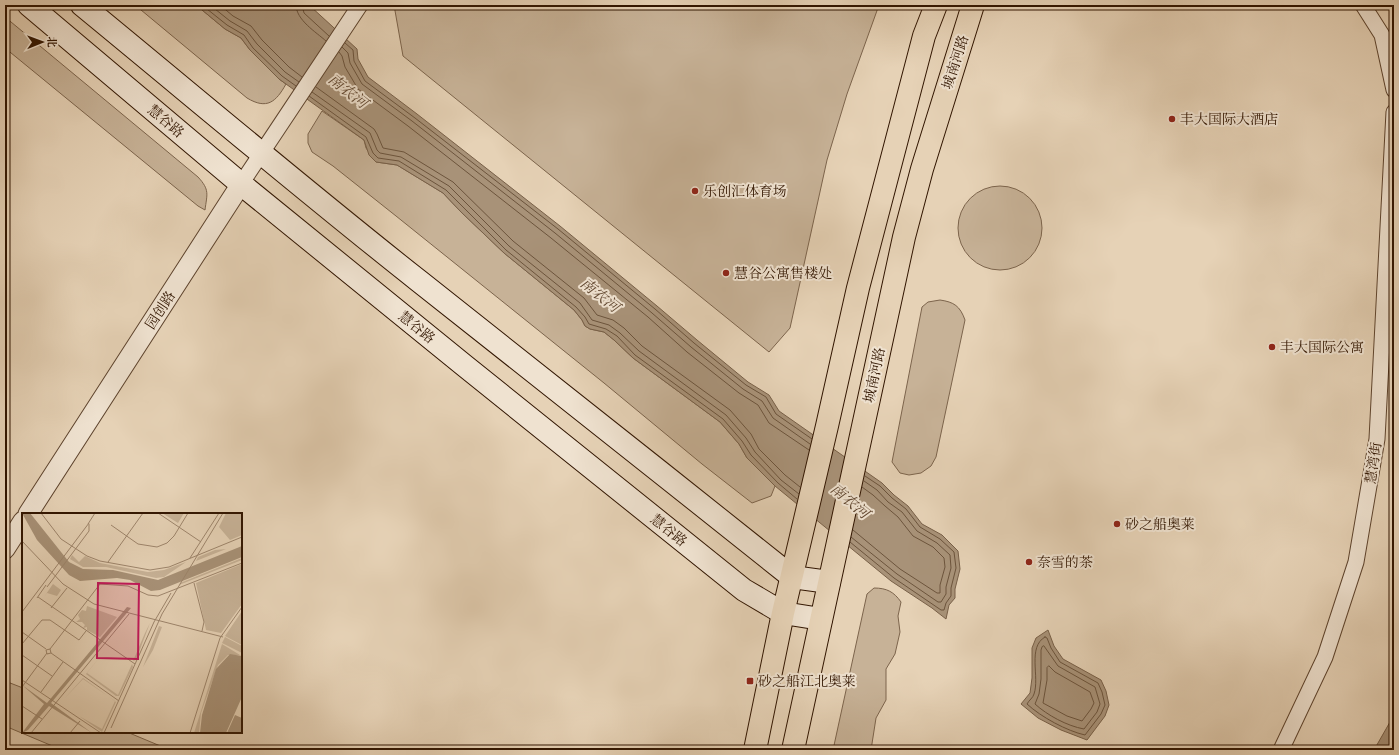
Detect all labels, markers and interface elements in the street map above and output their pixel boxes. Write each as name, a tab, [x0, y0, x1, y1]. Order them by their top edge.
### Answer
north arrow	[22, 22, 62, 62]
street label: 城南河路	[938, 33, 972, 91]
text: 北	[45, 36, 59, 47]
water label: 南农河	[325, 69, 374, 114]
street label: 慧谷路	[144, 101, 188, 141]
place label: 丰大国际大酒店	[1180, 110, 1278, 128]
marker: 丰大国际大酒店	[1167, 114, 1177, 124]
place label: 乐创汇体育场	[703, 182, 787, 200]
marker: 乐创汇体育场	[690, 186, 700, 196]
place label: 慧谷公寓售楼处	[734, 264, 832, 282]
marker: 慧谷公寓售楼处	[721, 268, 731, 278]
water label: 南农河	[577, 273, 626, 318]
street label: 园创路	[141, 287, 179, 333]
street label: 慧谷路	[395, 307, 439, 347]
place label: 丰大国际公寓	[1280, 338, 1364, 356]
marker: 丰大国际公寓	[1267, 342, 1277, 352]
street label: 城南河路	[859, 346, 889, 404]
street label: 慧湾街	[1361, 441, 1385, 485]
water label: 南农河	[827, 479, 876, 524]
street label: 慧谷路	[647, 510, 691, 550]
inset map	[22, 513, 242, 733]
place label: 砂之船奥莱	[1125, 515, 1195, 533]
marker: 砂之船奥莱	[1112, 519, 1122, 529]
place label: 奈雪的茶	[1037, 553, 1093, 571]
marker: 奈雪的茶	[1024, 557, 1034, 567]
place label: 砂之船江北奥莱	[758, 672, 856, 690]
marker: 砂之船江北奥莱	[745, 676, 755, 686]

